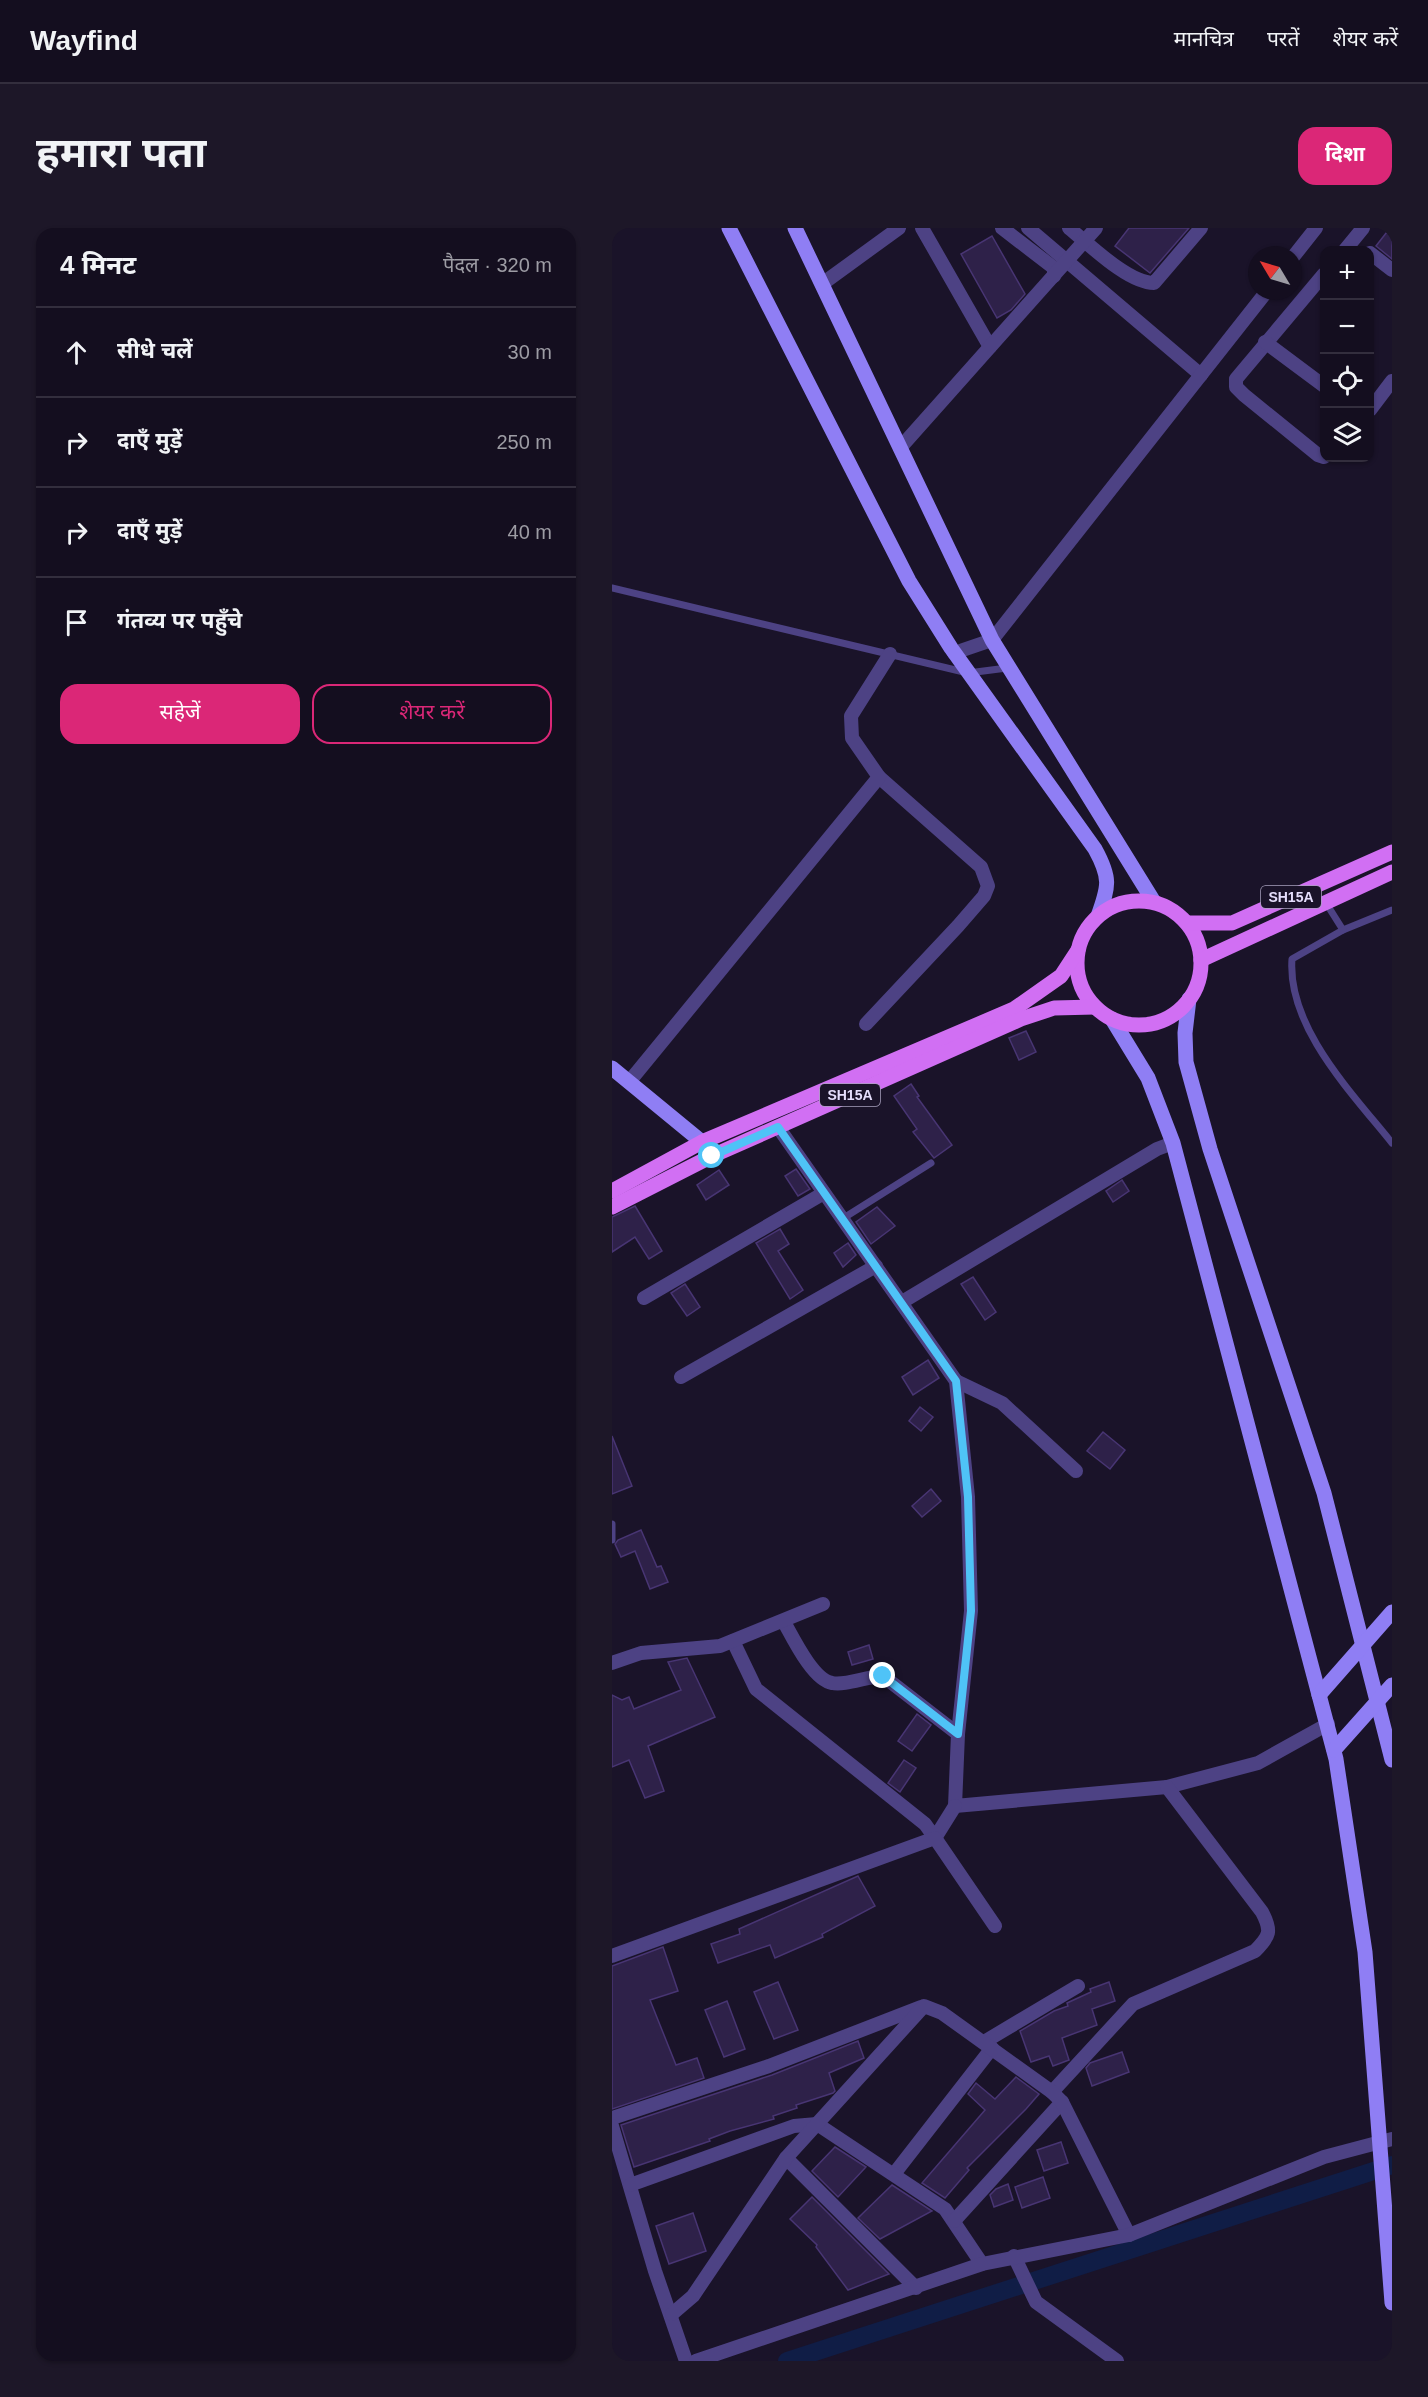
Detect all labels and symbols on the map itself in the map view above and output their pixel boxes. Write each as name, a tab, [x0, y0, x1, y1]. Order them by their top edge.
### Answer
north arrow	[1248, 246, 1302, 300]
road number: SH15A	[1261, 886, 1321, 908]
road number: SH15A	[820, 1084, 880, 1106]
route start	[698, 1142, 724, 1168]
route end	[869, 1662, 895, 1688]

